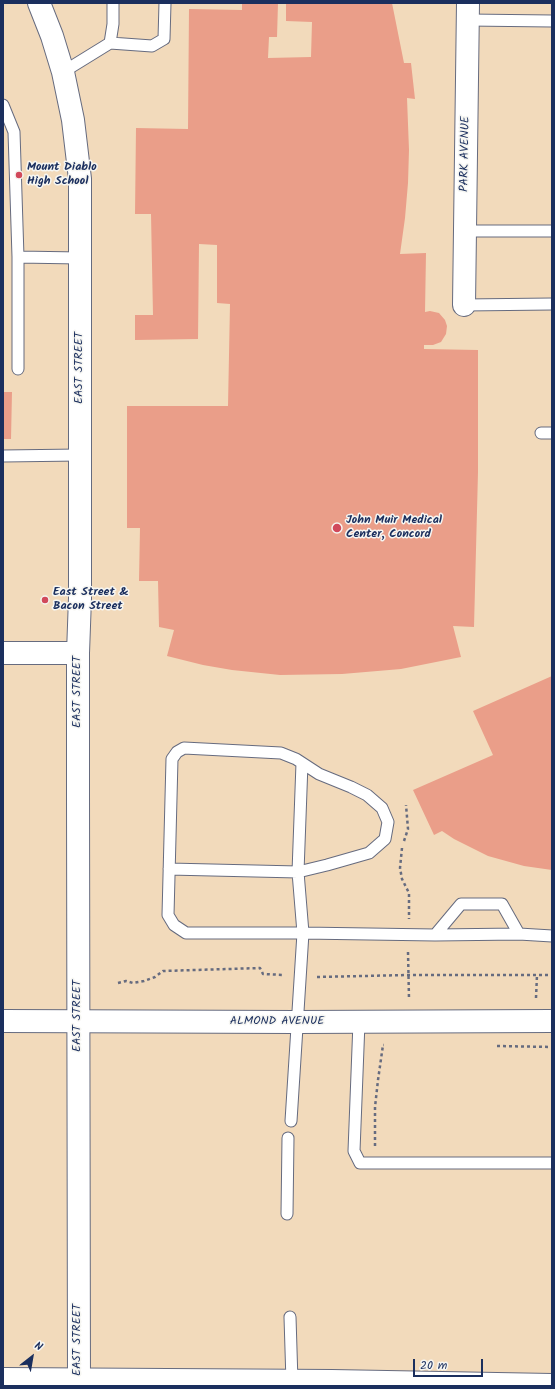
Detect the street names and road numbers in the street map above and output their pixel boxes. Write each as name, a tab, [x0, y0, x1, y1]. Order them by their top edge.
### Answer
street label: PARK AVENUE	[458, 116, 474, 192]
street label: EAST STREET	[73, 332, 87, 404]
street label: EAST STREET	[71, 656, 85, 728]
street label: EAST STREET	[71, 980, 85, 1052]
street label: ALMOND AVENUE	[230, 1015, 324, 1029]
street label: EAST STREET	[71, 1304, 85, 1376]

